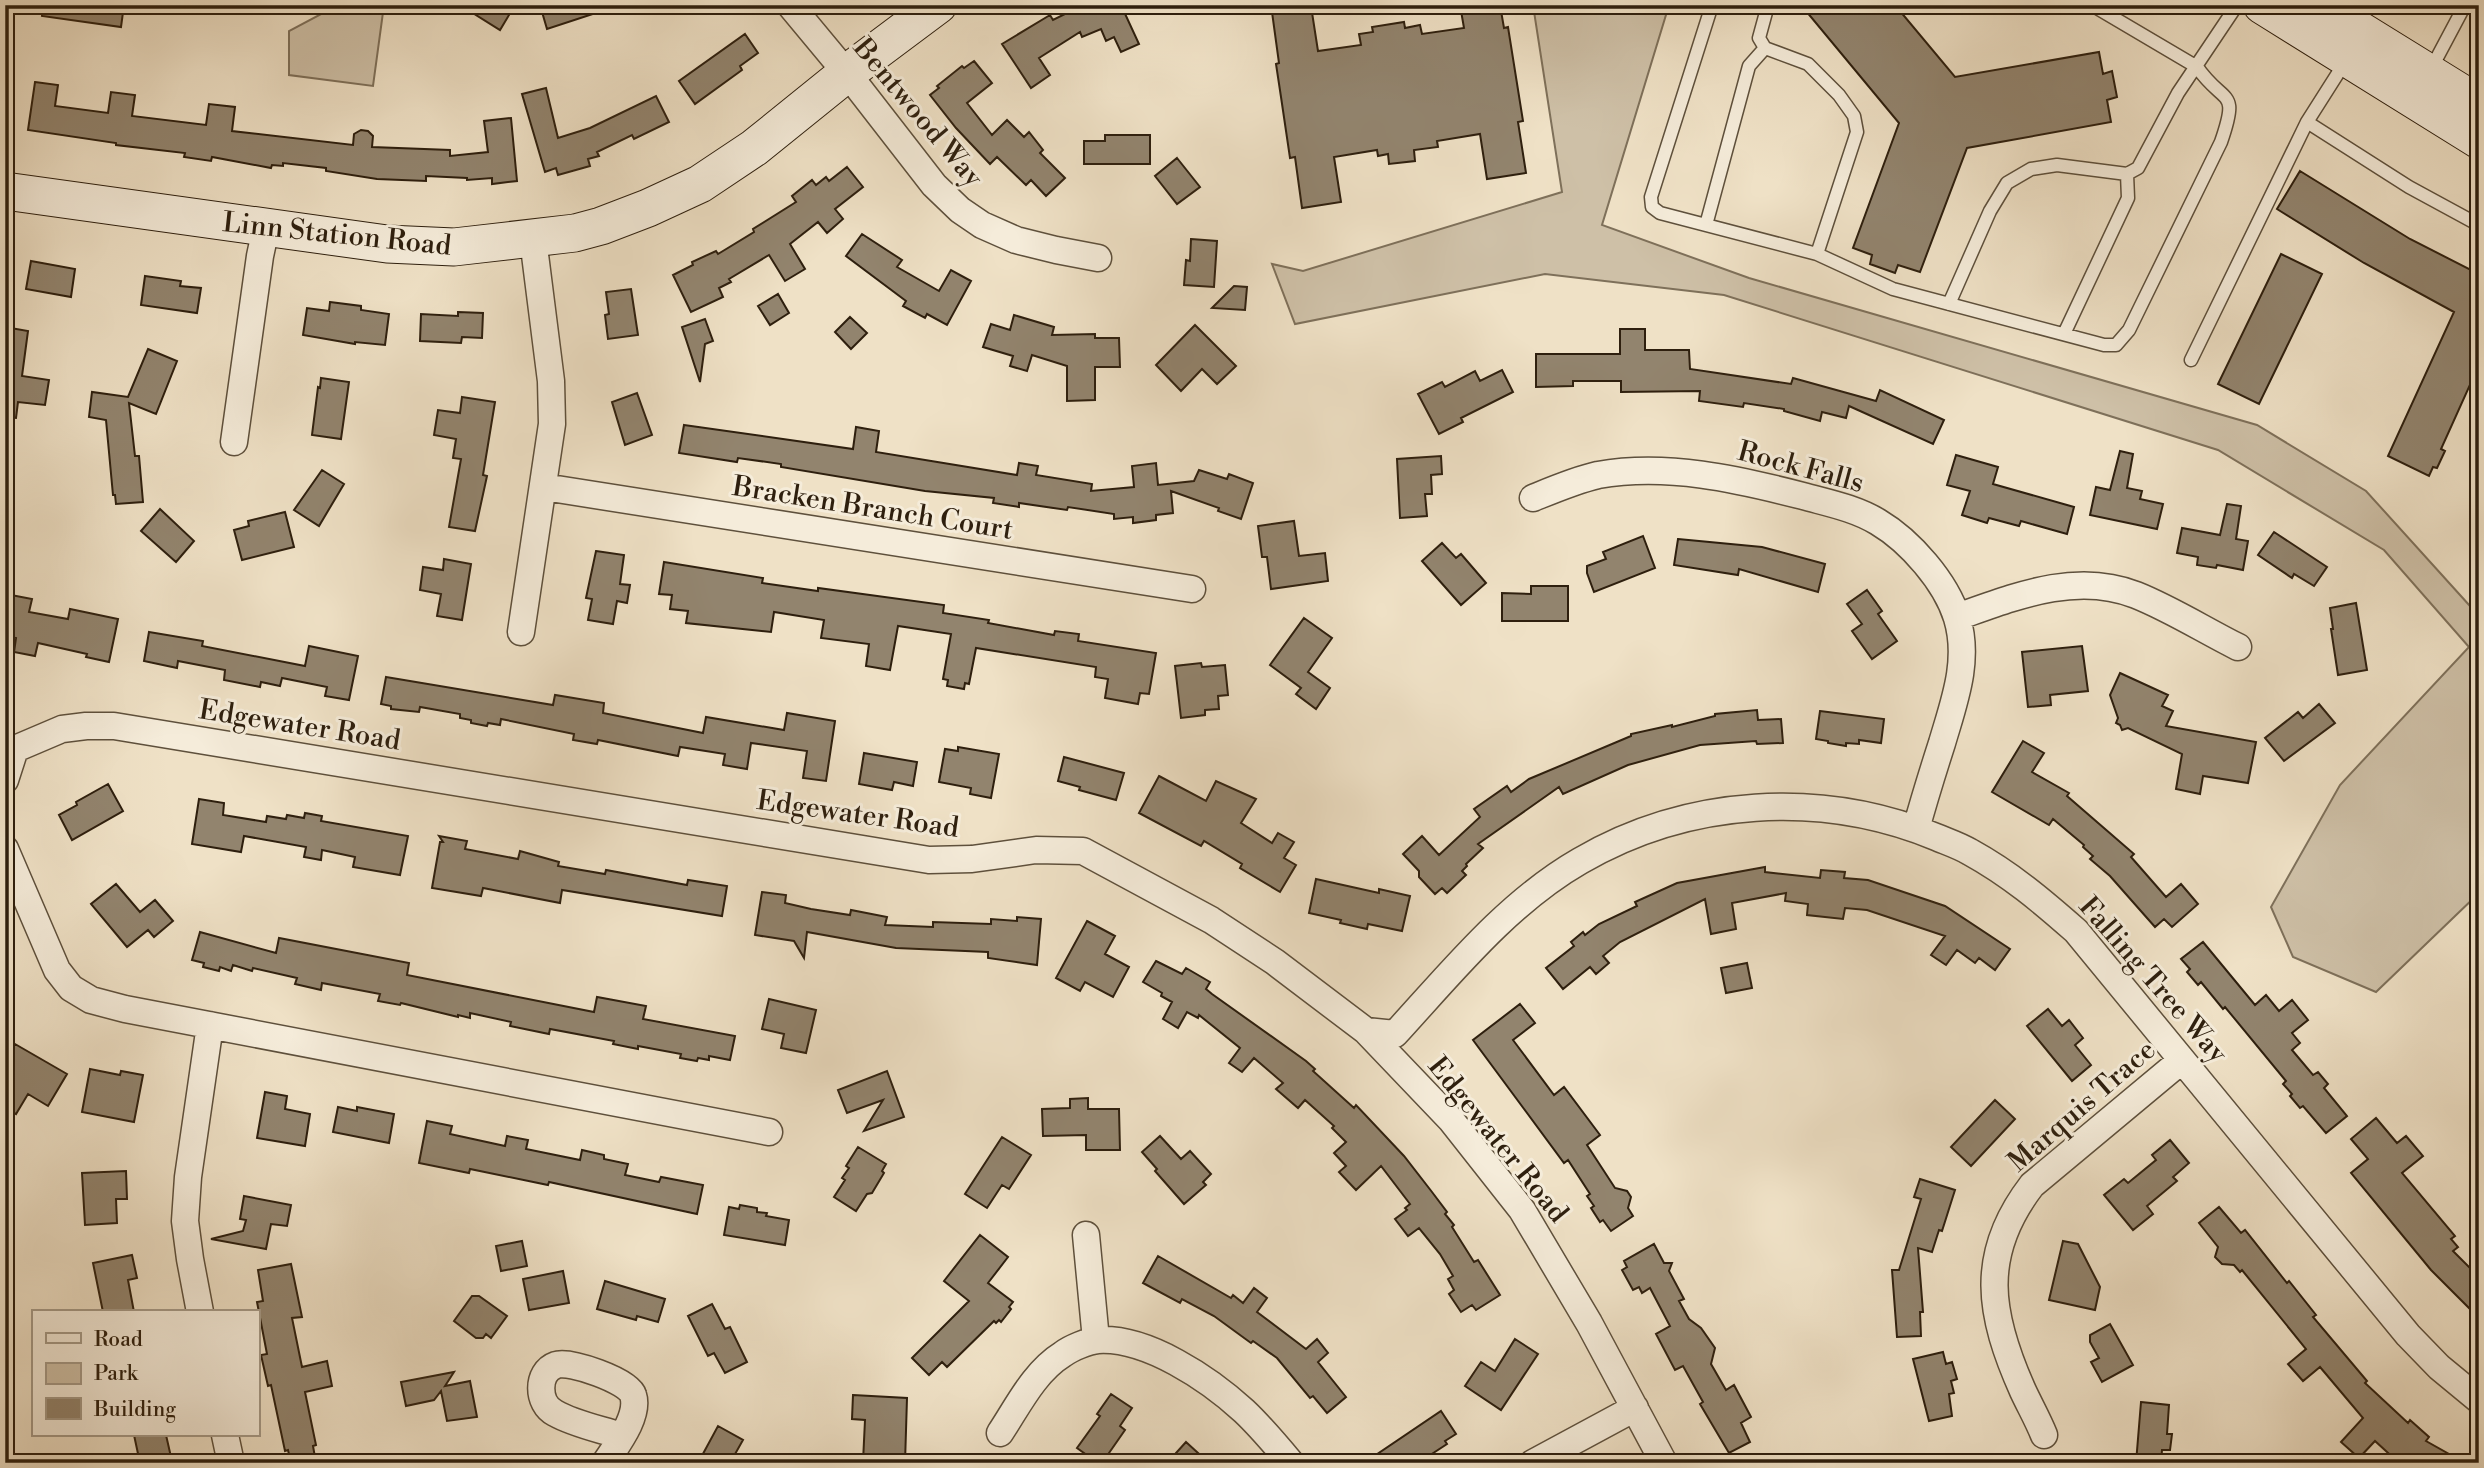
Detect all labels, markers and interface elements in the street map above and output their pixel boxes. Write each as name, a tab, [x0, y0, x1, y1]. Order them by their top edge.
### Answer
street label: Bentwood Way	[845, 31, 991, 195]
street label: Linn Station Road	[221, 205, 453, 264]
street label: Rock Falls	[1734, 434, 1867, 501]
street label: Bracken Branch Court	[729, 469, 1016, 548]
street label: Edgewater Road	[196, 692, 403, 759]
street label: Edgewater Road	[754, 783, 961, 846]
street label: Falling Tree Way	[2071, 890, 2235, 1071]
street label: Marquis Trace	[2001, 1032, 2163, 1180]
street label: Edgewater Road	[1420, 1050, 1576, 1230]
legend	[32, 1310, 259, 1436]
text: Road	[94, 1327, 143, 1353]
text: Park	[94, 1361, 139, 1387]
text: Building	[93, 1397, 176, 1423]

